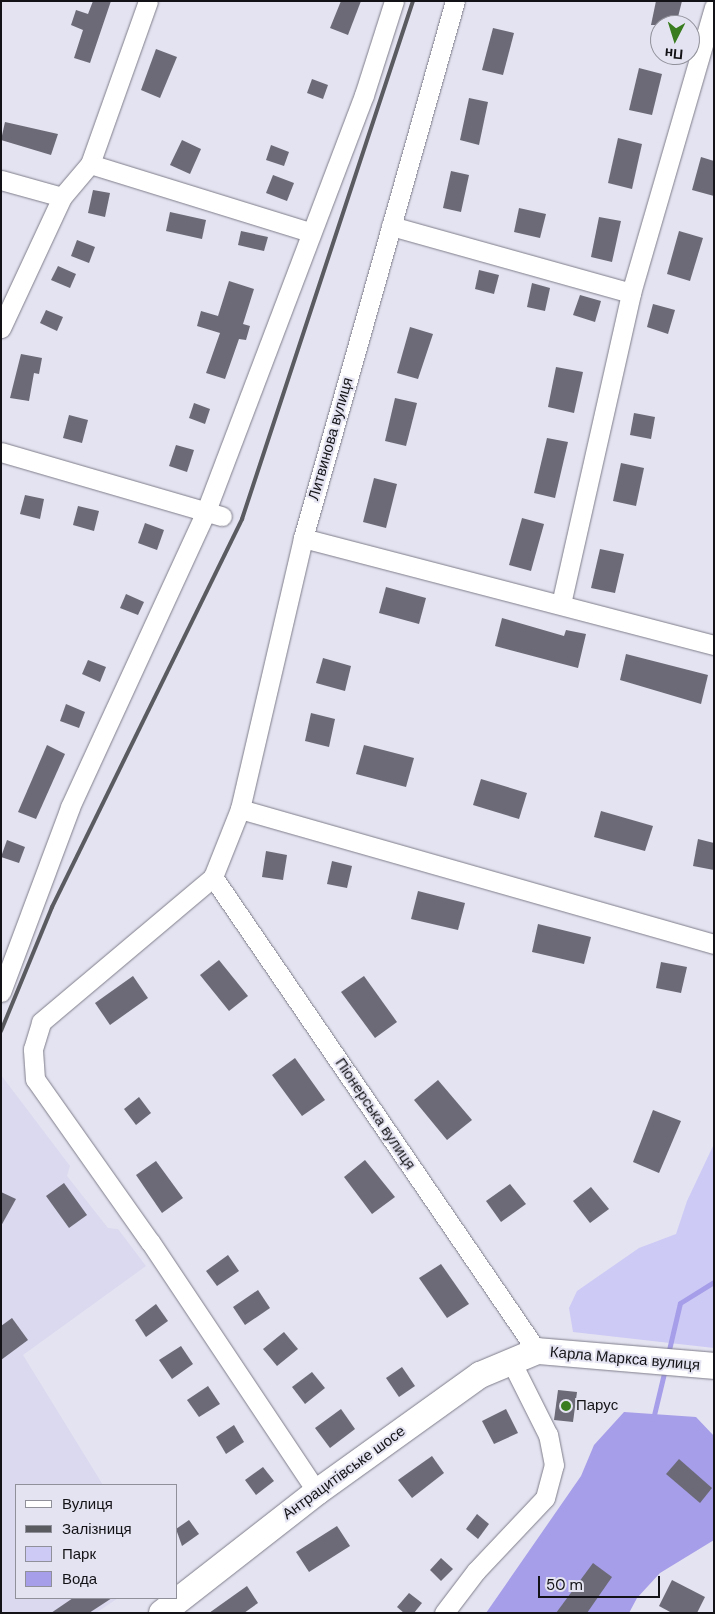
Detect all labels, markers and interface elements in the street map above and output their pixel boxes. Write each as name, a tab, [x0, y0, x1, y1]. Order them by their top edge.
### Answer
north arrow	[650, 15, 700, 65]
text: Пн	[664, 44, 684, 64]
street label: Литвинова вулиця	[305, 376, 357, 502]
street label: Піонерська вулиця	[331, 1055, 419, 1173]
street label: Карла Маркса вулиця	[549, 1343, 701, 1375]
place label: Парус	[576, 1397, 618, 1415]
marker: Парус	[560, 1400, 572, 1412]
street label: Антрацитівське шосе	[279, 1422, 409, 1524]
legend	[15, 1484, 178, 1599]
text: Вулиця	[62, 1494, 113, 1514]
text: Залізниця	[62, 1519, 132, 1539]
text: Парк	[62, 1544, 96, 1564]
scale bar	[540, 1566, 662, 1598]
text: Вода	[62, 1569, 97, 1589]
text: 50 m	[546, 1575, 583, 1595]

